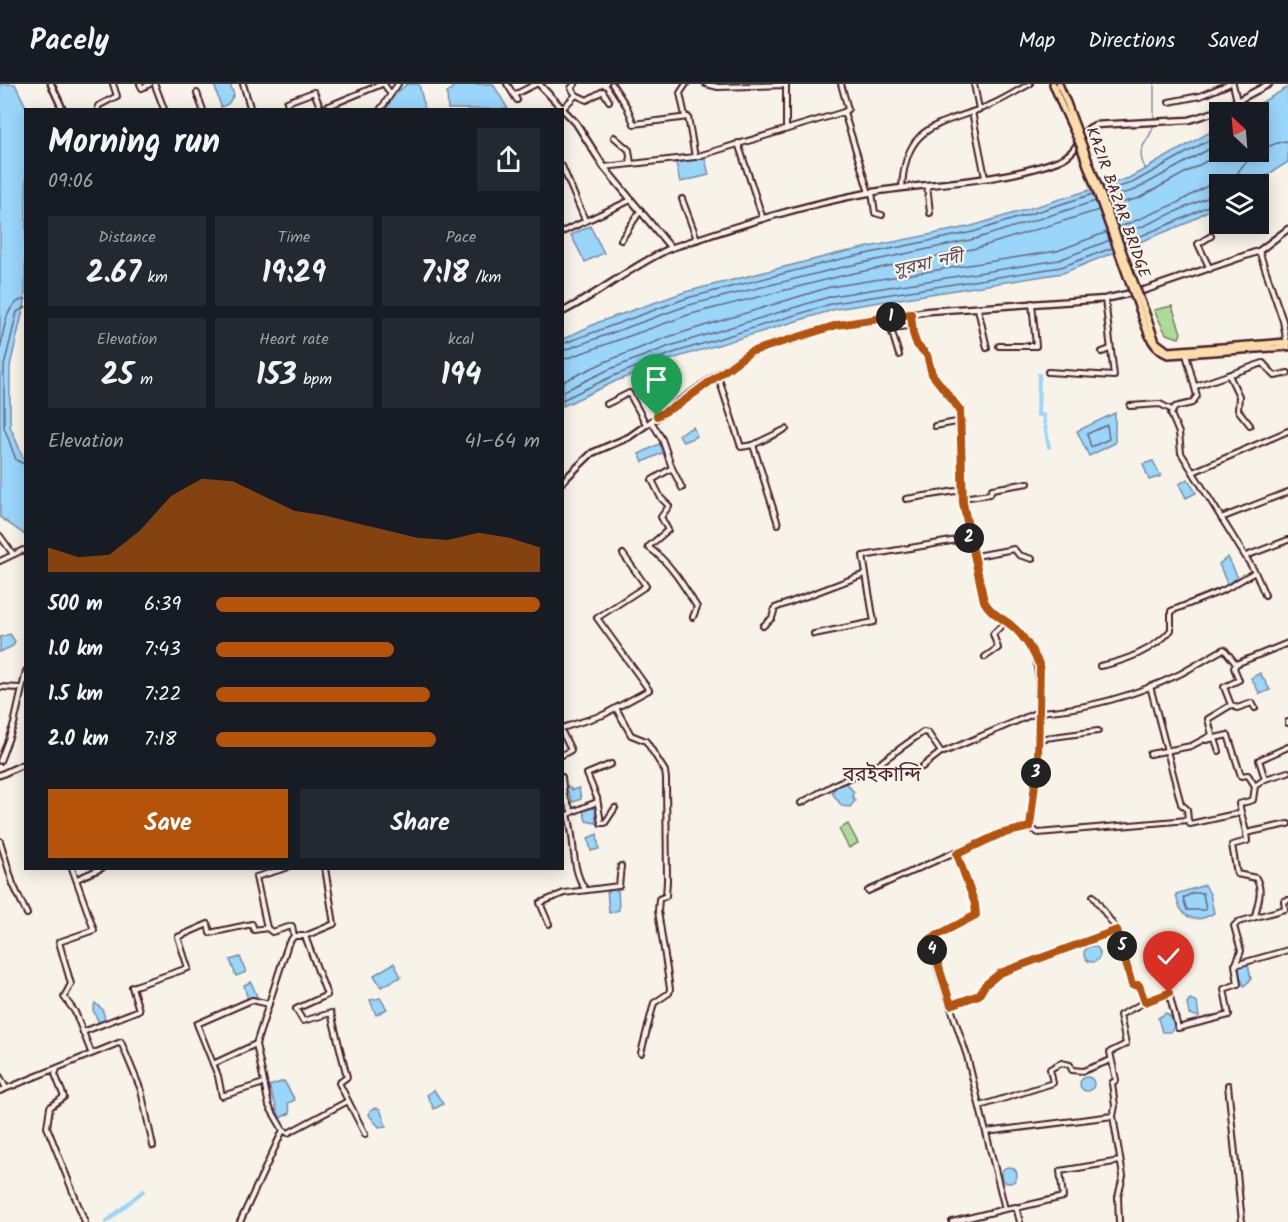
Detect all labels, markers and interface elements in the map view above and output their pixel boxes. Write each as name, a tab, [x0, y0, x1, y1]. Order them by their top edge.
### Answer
text: Pacely	[30, 19, 109, 64]
text: Map	[1019, 25, 1055, 58]
text: Directions	[1088, 25, 1175, 58]
text: Saved	[1208, 25, 1258, 58]
north arrow	[1209, 102, 1269, 162]
map controls	[1209, 102, 1269, 234]
text: Morning run	[48, 117, 220, 170]
street label: KAZIR BAZAR BRIDGE	[1079, 123, 1157, 282]
button: share	[477, 128, 540, 191]
text: 09:06	[48, 166, 94, 198]
button: layers	[1209, 174, 1269, 234]
text: Distance	[98, 225, 156, 250]
text: Time	[278, 225, 310, 250]
text: Pace	[446, 225, 476, 250]
water label: সুরমা নদী	[891, 242, 969, 286]
text: 2.67	[86, 250, 141, 298]
text: 19:29	[262, 250, 326, 298]
text: 7:18	[421, 250, 469, 298]
text: km	[141, 265, 168, 290]
text: /km	[469, 265, 501, 290]
pin: 1	[876, 302, 906, 332]
text: 1	[889, 304, 893, 329]
text: Elevation	[97, 327, 157, 352]
text: Heart rate	[259, 327, 329, 352]
text: kcal	[448, 327, 474, 352]
text: 25	[101, 352, 134, 400]
text: 153	[256, 352, 297, 400]
text: 194	[441, 352, 481, 400]
pin	[631, 354, 682, 416]
icon: arrive	[640, 363, 673, 396]
text: m	[134, 367, 153, 392]
text: bpm	[297, 367, 332, 392]
text: Elevation	[48, 426, 124, 458]
text: 41–64 m	[464, 426, 540, 458]
pin: 2	[954, 523, 984, 553]
text: 2	[964, 525, 974, 550]
text: 500 m	[48, 589, 103, 621]
text: 6:39	[144, 589, 181, 621]
text: 1.0 km	[48, 634, 103, 666]
text: 7:43	[144, 634, 181, 666]
text: 1.5 km	[48, 679, 103, 711]
text: 7:22	[144, 679, 181, 711]
text: 2.0 km	[48, 724, 109, 756]
text: 7:18	[144, 724, 176, 756]
pin: 3	[1021, 758, 1051, 788]
district label: বরইকান্দি	[842, 760, 922, 792]
text: 3	[1032, 760, 1040, 785]
button: Save	[48, 789, 288, 858]
button: Share	[300, 789, 540, 858]
pin: 5	[1107, 931, 1137, 961]
pin	[1143, 931, 1194, 993]
text: 5	[1118, 933, 1126, 958]
pin: 4	[917, 935, 947, 965]
text: 4	[928, 937, 936, 962]
icon: check	[1152, 940, 1185, 973]

